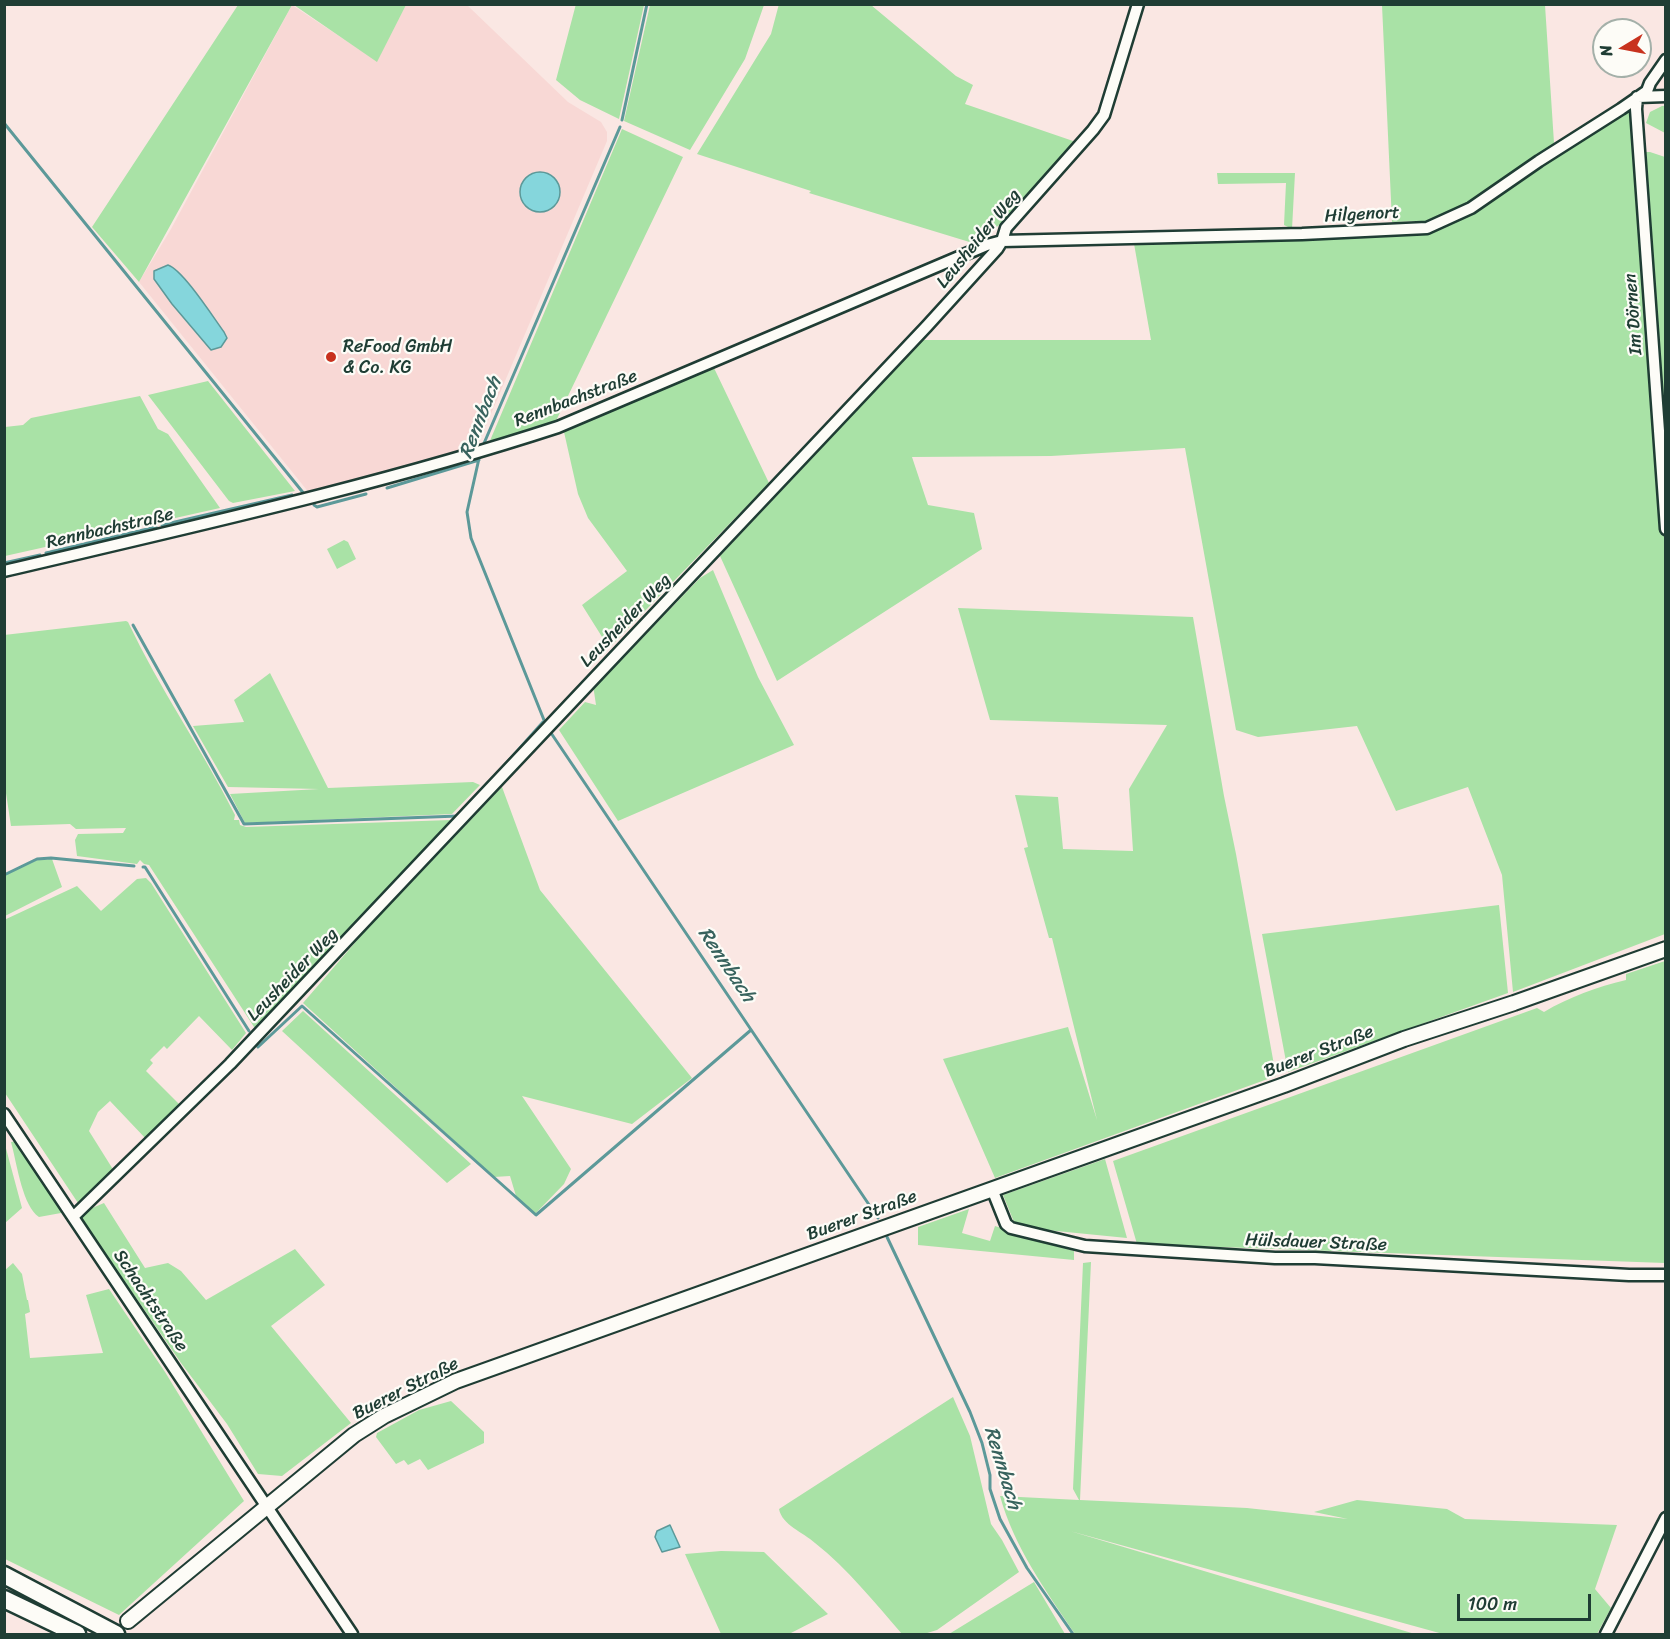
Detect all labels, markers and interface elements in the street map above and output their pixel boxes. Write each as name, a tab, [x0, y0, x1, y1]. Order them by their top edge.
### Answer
north arrow	[1592, 18, 1652, 78]
text: N	[1591, 43, 1621, 59]
street label: Leusheider Weg	[932, 185, 1026, 293]
street label: Hilgenort	[1324, 202, 1400, 228]
street label: Im Dörnen	[1620, 273, 1648, 355]
place label: ReFood GmbH & Co. KG	[343, 336, 453, 378]
marker: ReFood GmbH & Co. KG	[324, 350, 338, 364]
street label: Rennbachstraße	[511, 366, 641, 432]
water label: Rennbach	[455, 374, 507, 462]
street label: Rennbachstraße	[44, 504, 176, 554]
street label: Leusheider Weg	[576, 570, 676, 672]
water label: Rennbach	[692, 923, 760, 1007]
street label: Leusheider Weg	[243, 924, 343, 1026]
street label: Buerer Straße	[1261, 1021, 1377, 1083]
street label: Buerer Straße	[804, 1186, 920, 1246]
street label: Hülsdauer Straße	[1245, 1230, 1387, 1256]
street label: Schachtstraße	[108, 1246, 192, 1356]
street label: Buerer Straße	[350, 1353, 462, 1425]
water label: Rennbach	[978, 1424, 1026, 1512]
scale bar	[1460, 1582, 1594, 1620]
text: 100 m	[1468, 1588, 1517, 1620]

